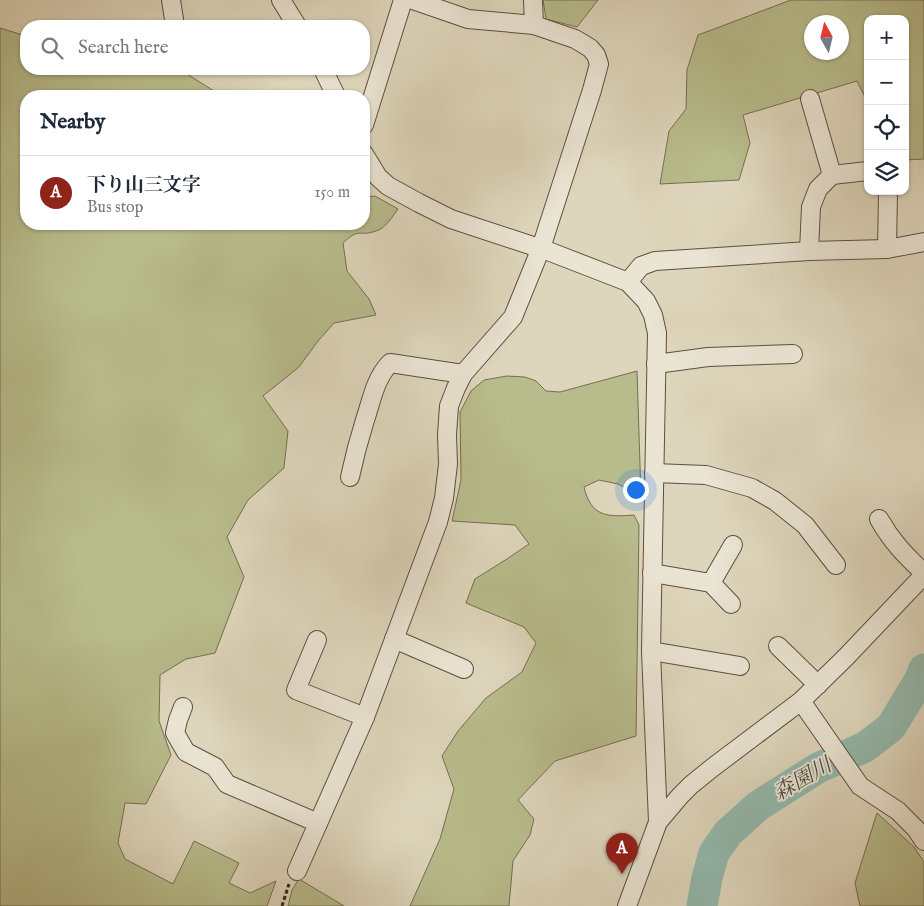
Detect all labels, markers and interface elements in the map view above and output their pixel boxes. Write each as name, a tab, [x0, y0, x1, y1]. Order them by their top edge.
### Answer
north arrow	[804, 15, 849, 60]
map controls	[864, 15, 909, 195]
button: +	[864, 15, 909, 60]
search box	[20, 20, 370, 75]
icon: search	[38, 34, 66, 62]
text: Search here	[78, 36, 169, 60]
button: −	[864, 60, 909, 105]
button: locate	[864, 105, 909, 150]
text: Nearby	[40, 109, 105, 136]
button: layers	[864, 150, 909, 195]
text: 下り山三文字	[87, 174, 201, 198]
text: A	[51, 183, 61, 203]
text: 150 m	[315, 183, 350, 203]
text: Bus stop	[87, 198, 143, 218]
your location	[623, 477, 649, 503]
water label: 森園川	[769, 752, 839, 807]
pin: A	[606, 833, 638, 874]

